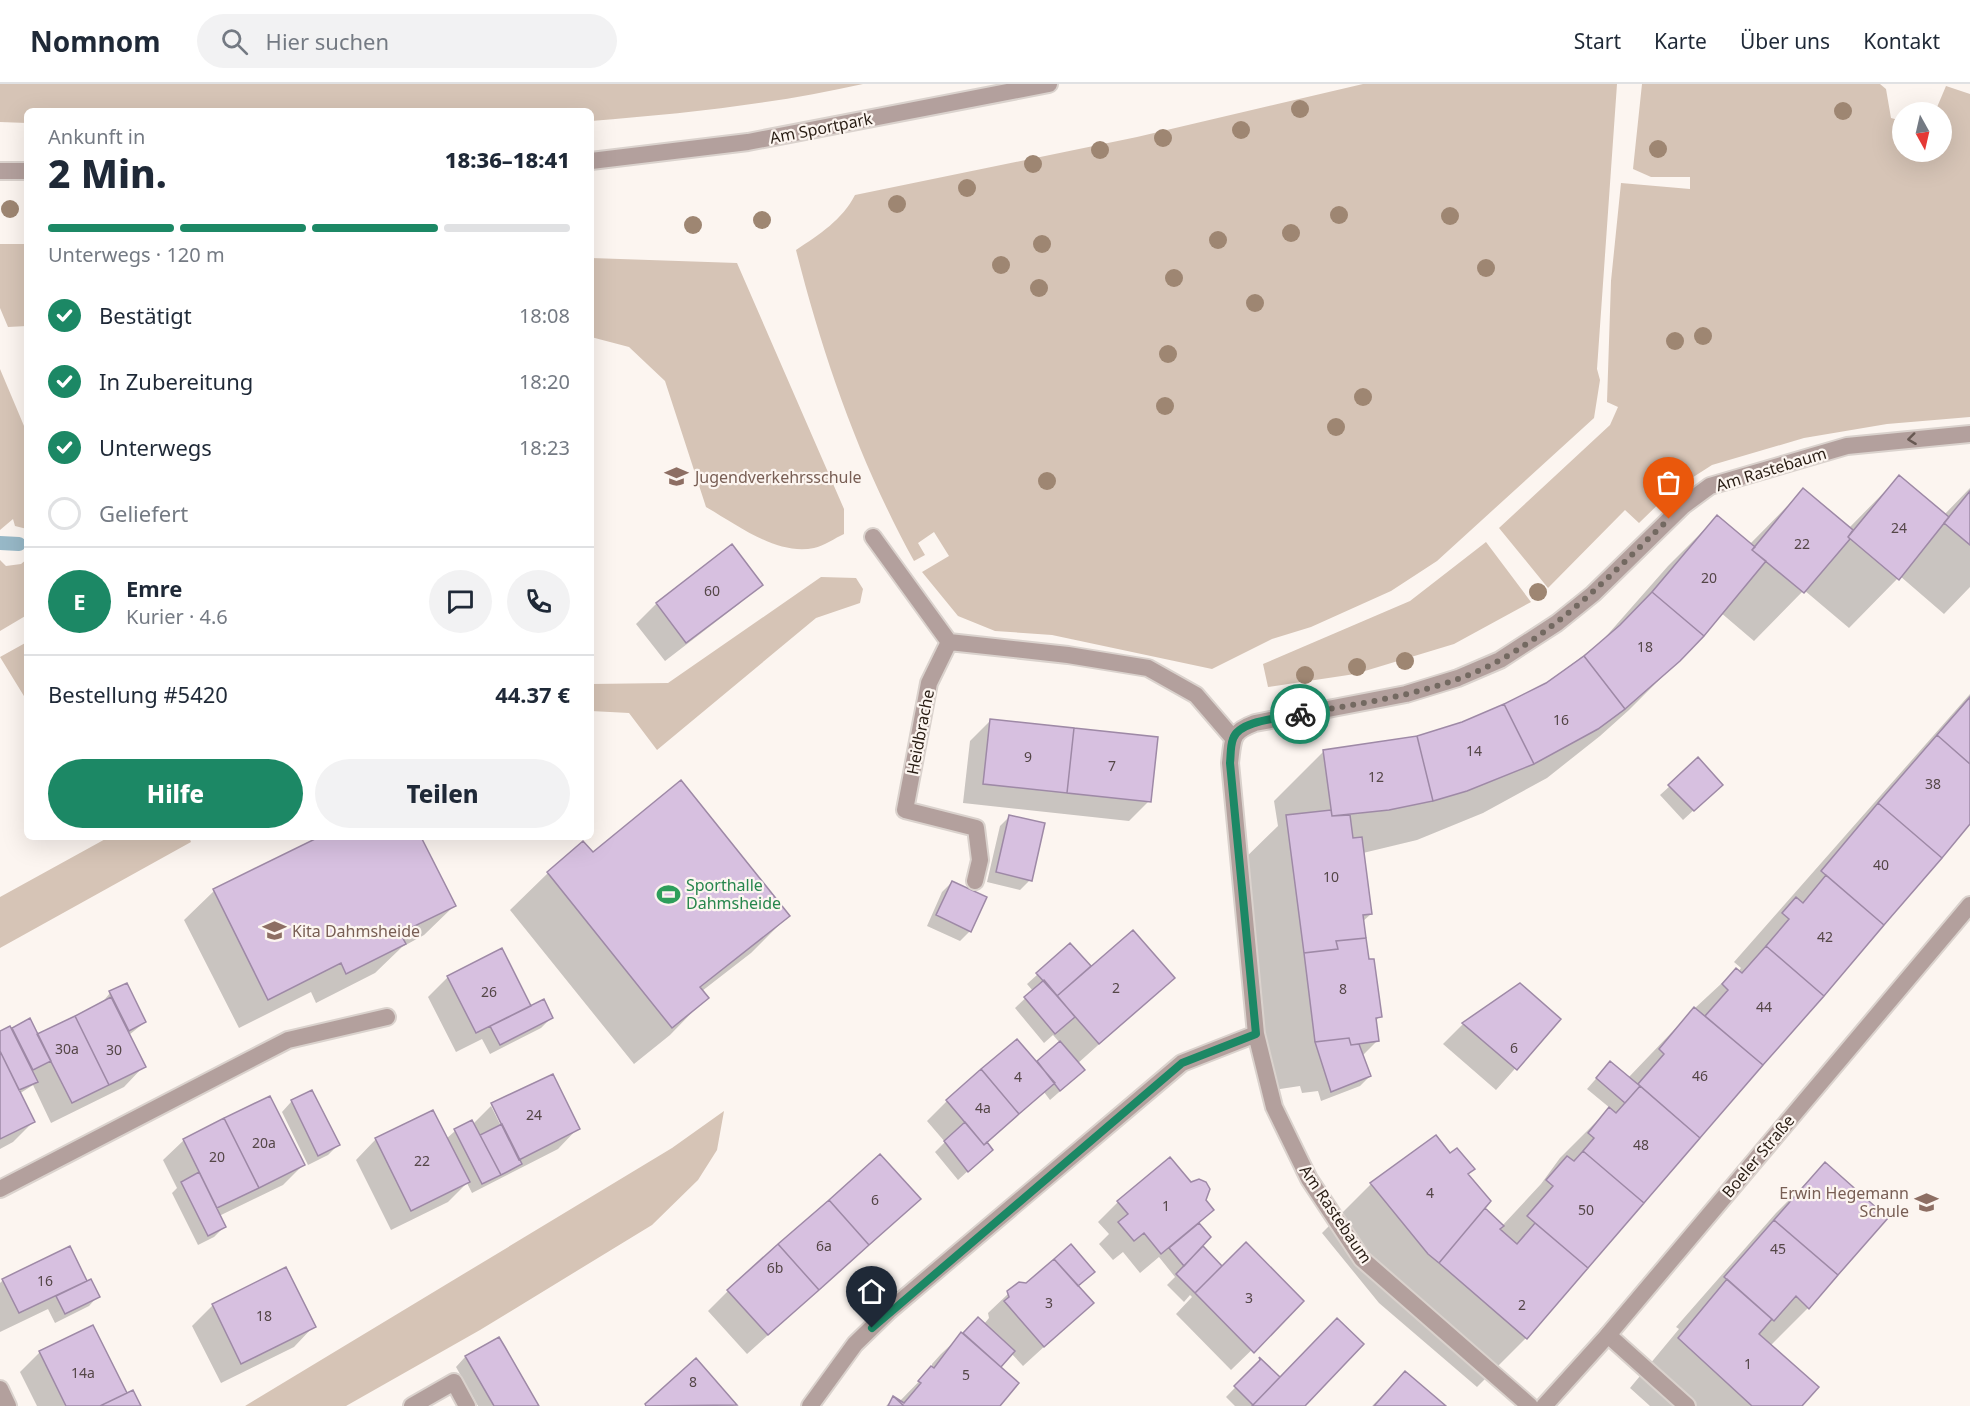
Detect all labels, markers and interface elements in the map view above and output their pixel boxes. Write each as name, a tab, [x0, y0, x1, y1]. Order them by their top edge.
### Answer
search box	[197, 14, 617, 68]
text: Nomnom	[30, 22, 161, 60]
icon: search	[218, 25, 251, 58]
text: Hier suchen	[266, 26, 389, 56]
text: Start	[1574, 27, 1621, 55]
text: Karte	[1654, 27, 1707, 55]
text: Über uns	[1740, 27, 1830, 55]
text: Kontakt	[1863, 27, 1940, 55]
north arrow	[1892, 102, 1952, 162]
map controls	[1892, 102, 1952, 162]
street label: Am Sportpark	[768, 107, 875, 149]
text: Ankunft in	[48, 123, 145, 150]
text: 18:36–18:41	[445, 144, 570, 174]
text: 2 Min.	[48, 146, 167, 199]
text: Unterwegs · 120 m	[48, 241, 225, 268]
icon: check	[48, 299, 81, 332]
text: Bestätigt	[99, 300, 192, 330]
text: 18:08	[519, 302, 570, 329]
icon: check	[48, 365, 81, 398]
text: In Zubereitung	[99, 366, 253, 396]
text: 18:20	[519, 368, 570, 395]
icon: check	[48, 431, 81, 464]
text: Unterwegs	[99, 432, 212, 462]
one-way arrow	[1907, 432, 1916, 444]
text: 18:23	[519, 434, 570, 461]
street label: Am Rastebaum	[1713, 442, 1829, 496]
pin	[1643, 457, 1694, 519]
school or university icon: Jugendverkehrsschule	[664, 464, 690, 490]
place label: Jugendverkehrsschule	[693, 466, 862, 488]
icon: bag	[1652, 466, 1685, 499]
text: Geliefert	[99, 498, 188, 528]
house number: 24	[1891, 518, 1907, 537]
house number: 22	[1794, 534, 1810, 553]
house number: 20	[1701, 568, 1717, 587]
button: chat	[429, 570, 492, 633]
button: phone	[507, 570, 570, 633]
text: Emre	[126, 573, 182, 603]
house number: 60	[704, 581, 720, 600]
text: E	[73, 586, 86, 616]
text: Kurier · 4.6	[126, 603, 228, 630]
house number: 18	[1637, 637, 1653, 656]
text: Bestellung #5420	[48, 679, 228, 709]
text: 44.37 €	[495, 679, 570, 709]
courier	[1270, 684, 1330, 744]
street label: Heidbrache	[901, 687, 939, 777]
icon: bike	[1284, 698, 1317, 731]
house number: 16	[1553, 710, 1569, 729]
house number: 14	[1466, 741, 1482, 760]
house number: 9	[1024, 747, 1032, 766]
house number: 7	[1108, 756, 1116, 775]
button: Hilfe	[48, 759, 303, 828]
button: Teilen	[315, 759, 570, 828]
house number: 12	[1368, 767, 1384, 786]
house number: 38	[1925, 774, 1941, 793]
house number: 40	[1873, 855, 1889, 874]
house number: 10	[1323, 867, 1339, 886]
place label: Sporthalle Dahmsheide	[686, 874, 781, 914]
sports icon: Sporthalle Dahmsheide	[655, 881, 681, 907]
school or university icon: Kita Dahmsheide	[261, 918, 287, 944]
place label: Kita Dahmsheide	[292, 920, 420, 942]
house number: 42	[1817, 927, 1833, 946]
house number: 2	[1112, 978, 1120, 997]
house number: 8	[1339, 979, 1347, 998]
house number: 26	[481, 982, 497, 1001]
house number: 44	[1756, 997, 1772, 1016]
house number: 6	[1510, 1038, 1518, 1057]
house number: 30a	[55, 1039, 79, 1058]
house number: 30	[106, 1040, 122, 1059]
house number: 46	[1692, 1066, 1708, 1085]
house number: 4	[1014, 1067, 1022, 1086]
house number: 4a	[975, 1098, 991, 1117]
house number: 24	[526, 1105, 542, 1124]
street label: Boeler Straße	[1717, 1110, 1799, 1202]
house number: 20a	[252, 1133, 276, 1152]
house number: 48	[1633, 1135, 1649, 1154]
house number: 20	[209, 1147, 225, 1166]
house number: 22	[414, 1151, 430, 1170]
street label: Am Rastebaum	[1295, 1160, 1377, 1268]
place label: Erwin Hegemann Schule	[1779, 1182, 1909, 1222]
house number: 4	[1426, 1183, 1434, 1202]
school or university icon: Erwin Hegemann Schule	[1914, 1189, 1940, 1215]
house number: 6	[871, 1190, 879, 1209]
house number: 1	[1162, 1196, 1170, 1215]
house number: 50	[1578, 1200, 1594, 1219]
house number: 6a	[816, 1236, 832, 1255]
house number: 45	[1770, 1239, 1786, 1258]
house number: 6b	[767, 1258, 783, 1277]
pin	[846, 1266, 897, 1328]
house number: 16	[37, 1271, 53, 1290]
icon: home	[855, 1275, 888, 1308]
house number: 3	[1245, 1288, 1253, 1307]
house number: 3	[1045, 1293, 1053, 1312]
house number: 2	[1518, 1295, 1526, 1314]
house number: 18	[256, 1306, 272, 1325]
house number: 1	[1744, 1354, 1752, 1373]
house number: 14a	[71, 1363, 95, 1382]
house number: 5	[962, 1365, 970, 1384]
house number: 8	[689, 1372, 697, 1391]

